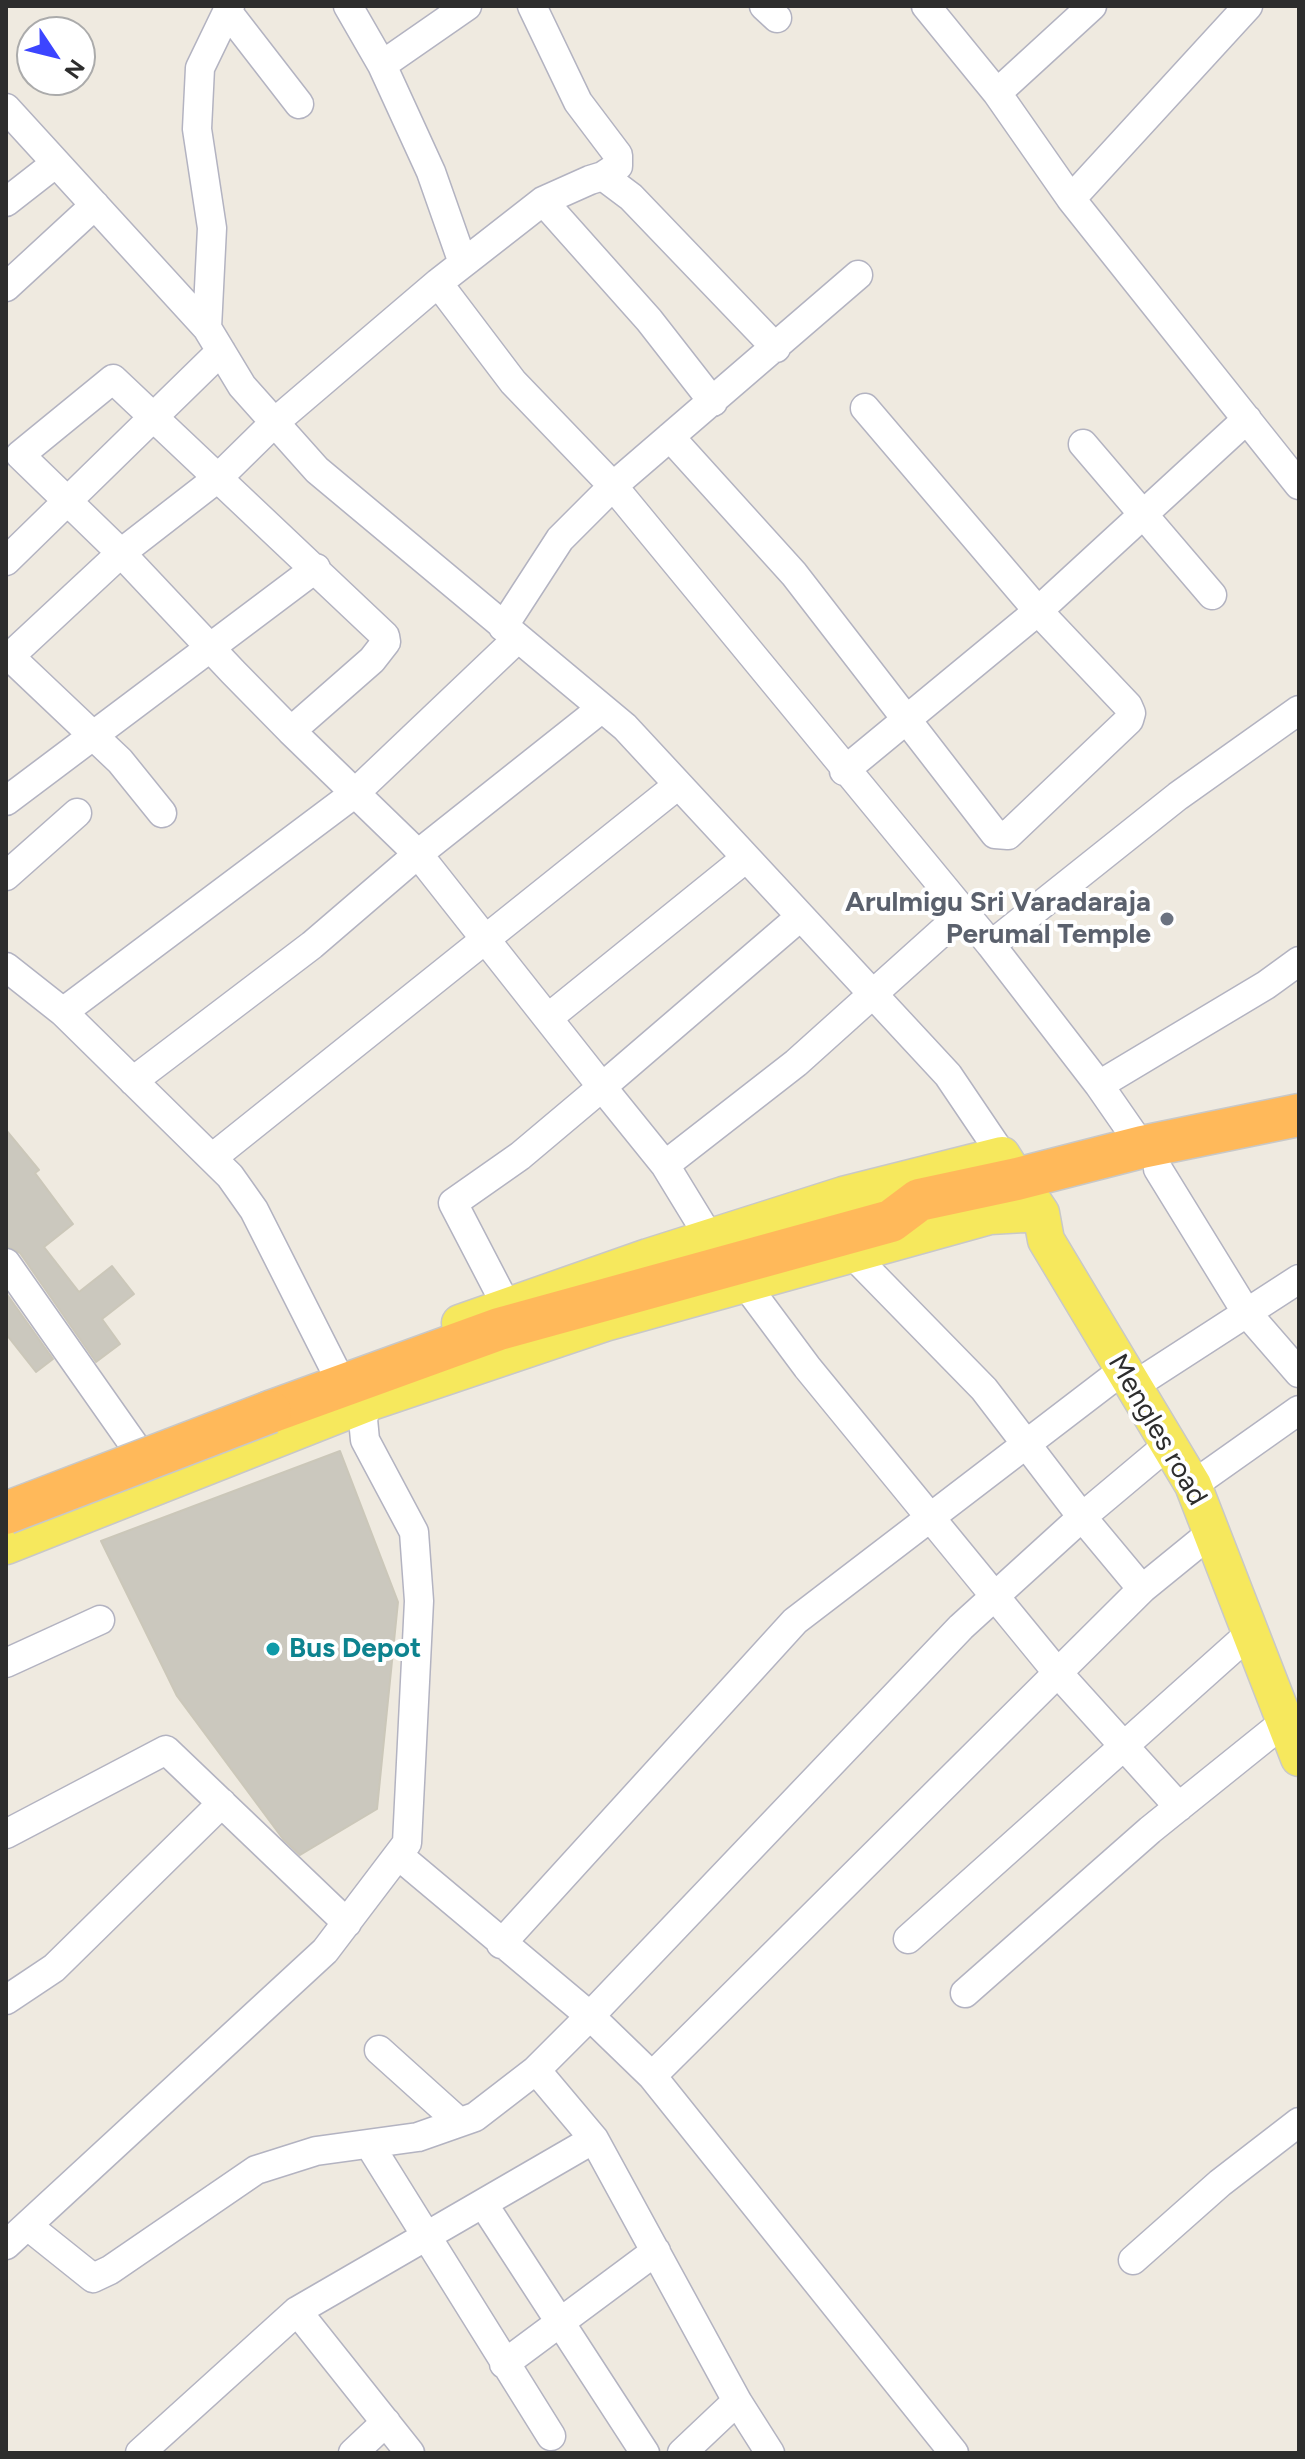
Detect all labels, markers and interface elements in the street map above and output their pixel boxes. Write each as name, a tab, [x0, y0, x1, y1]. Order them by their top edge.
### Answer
north arrow	[16, 16, 96, 96]
text: N	[58, 54, 90, 84]
place label: Arulmigu Sri Varadaraja Perumal Temple	[845, 886, 1151, 952]
marker: Arulmigu Sri Varadaraja Perumal Temple	[1158, 910, 1176, 928]
street label: Mengles road	[1100, 1348, 1214, 1512]
place label: Bus Depot	[289, 1632, 421, 1666]
marker: Bus Depot	[264, 1640, 282, 1658]

